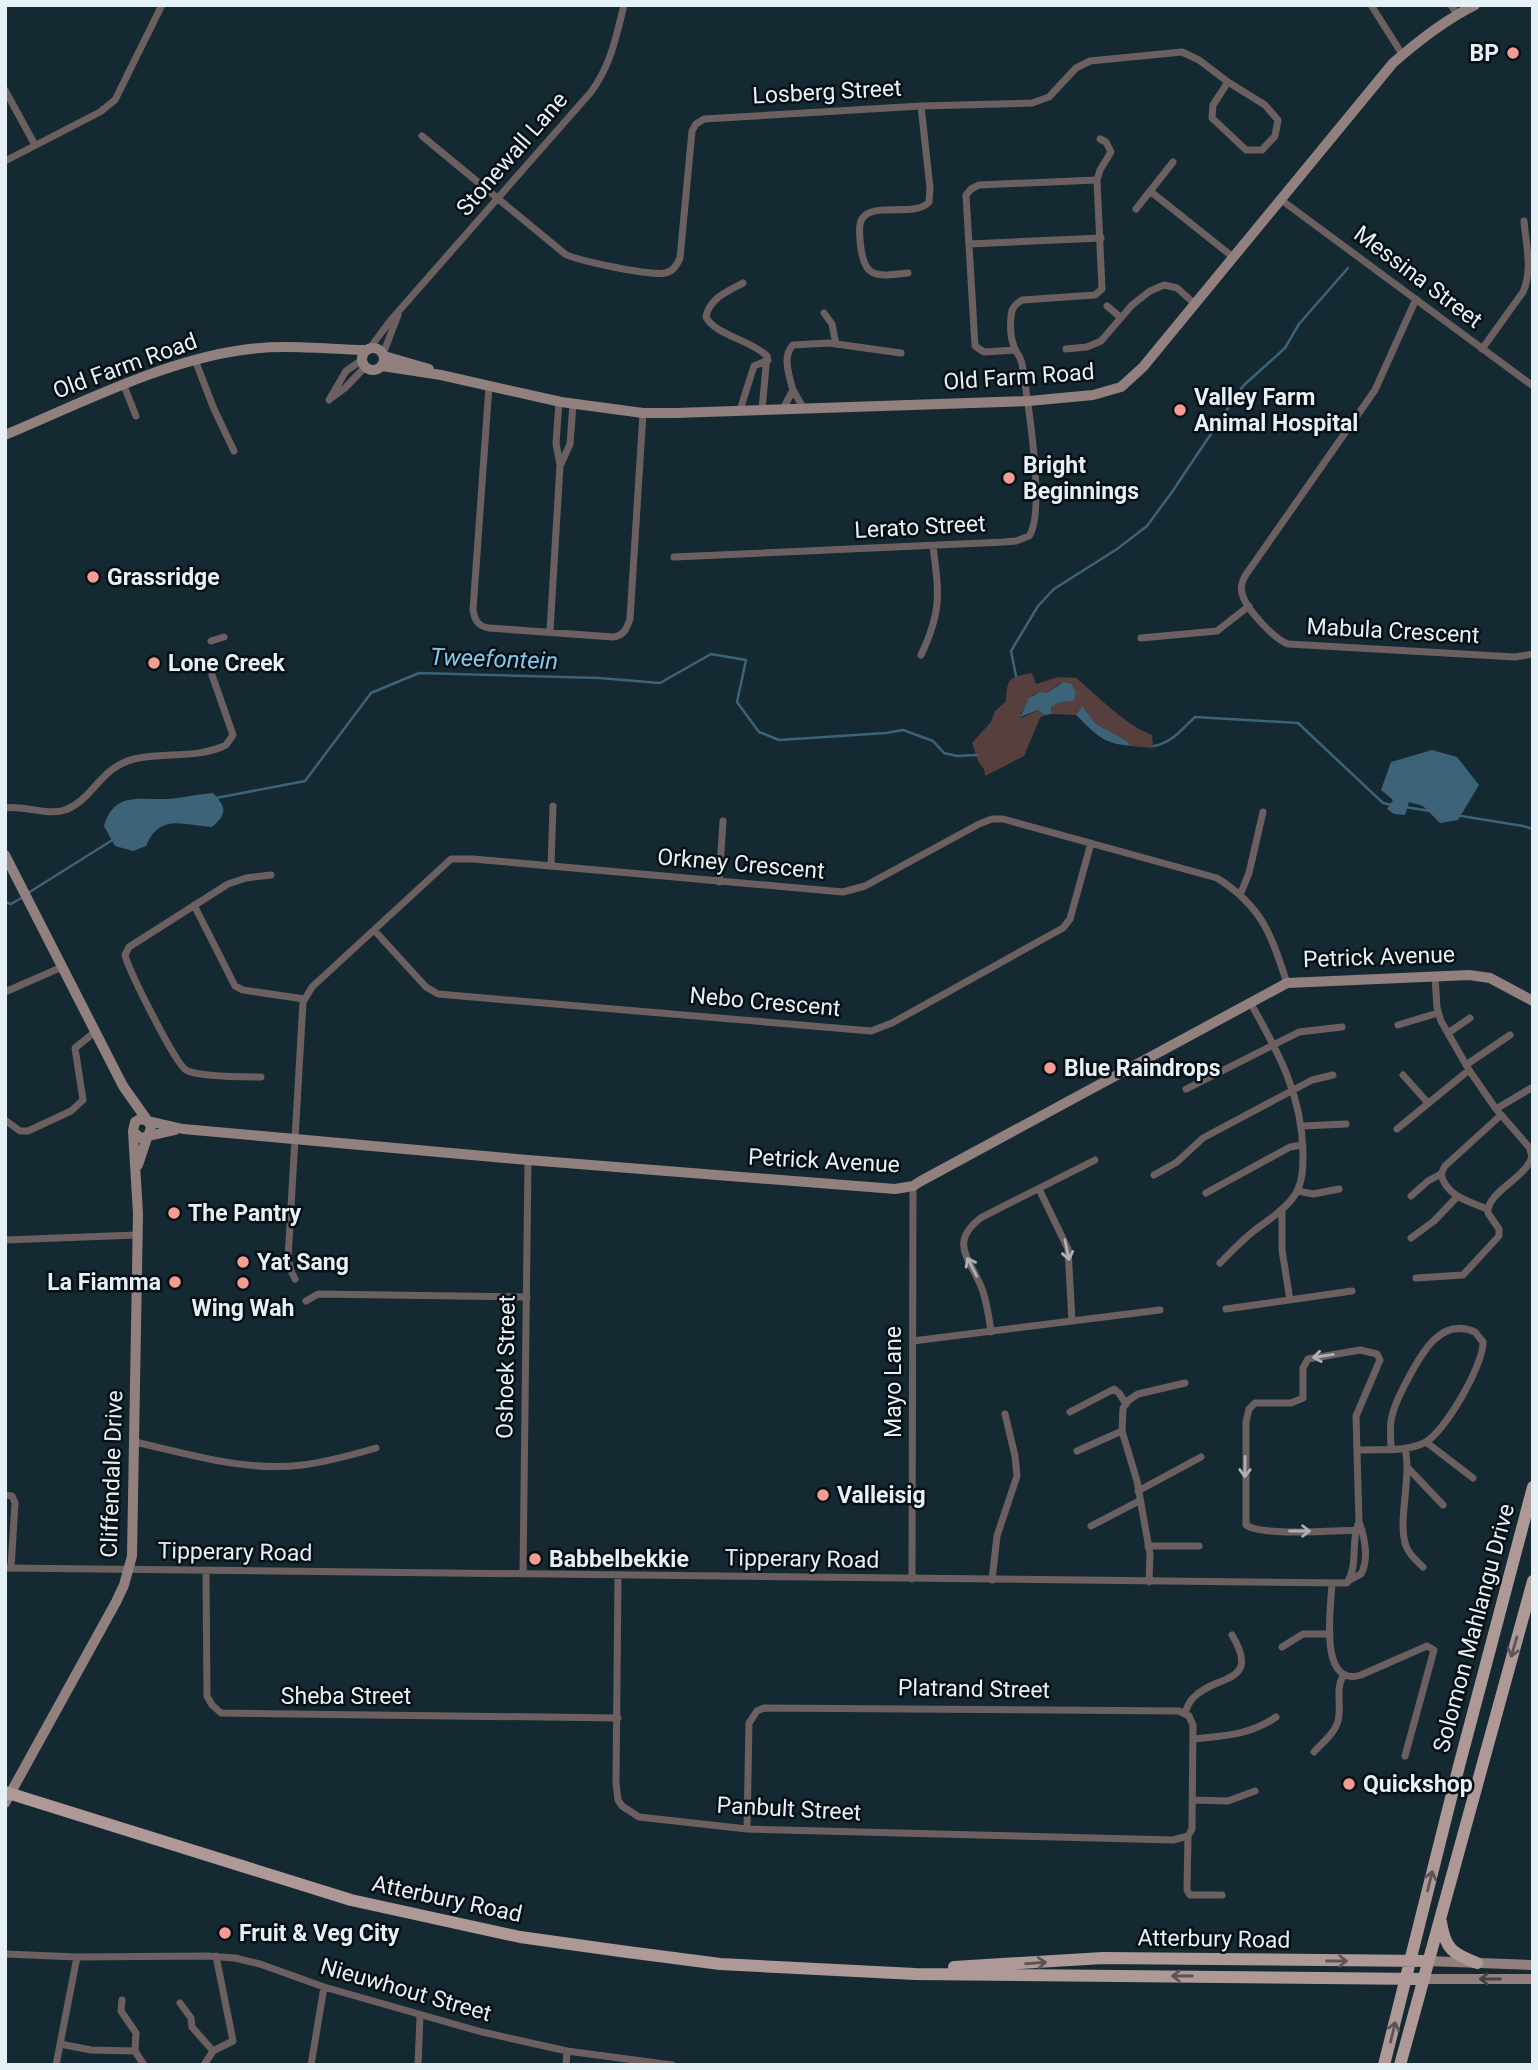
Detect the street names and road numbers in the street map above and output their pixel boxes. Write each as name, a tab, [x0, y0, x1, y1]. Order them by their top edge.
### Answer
street label: Losberg Street	[752, 75, 902, 109]
street label: Stonewall Lane	[451, 86, 573, 222]
street label: Messina Street	[1349, 220, 1487, 334]
street label: Old Farm Road	[49, 327, 201, 405]
street label: Old Farm Road	[943, 358, 1095, 396]
street label: Lerato Street	[854, 510, 986, 544]
street label: Mabula Crescent	[1306, 613, 1480, 649]
street label: Orkney Crescent	[656, 843, 826, 885]
street label: Petrick Avenue	[1303, 941, 1455, 973]
street label: Nebo Crescent	[688, 982, 842, 1022]
street label: Petrick Avenue	[747, 1144, 901, 1178]
street label: Oshoek Street	[491, 1295, 521, 1439]
street label: Mayo Lane	[880, 1326, 907, 1438]
street label: Cliffendale Drive	[96, 1390, 128, 1558]
street label: Solomon Mahlangu Drive	[1428, 1501, 1520, 1755]
street label: Tipperary Road	[157, 1537, 313, 1567]
street label: Tipperary Road	[724, 1544, 880, 1574]
street label: Platrand Street	[898, 1674, 1050, 1704]
street label: Sheba Street	[281, 1683, 411, 1710]
street label: Panbult Street	[716, 1792, 862, 1826]
street label: Atterbury Road	[369, 1870, 525, 1928]
street label: Atterbury Road	[1137, 1924, 1291, 1954]
street label: Nieuwhout Street	[317, 1953, 495, 2027]

